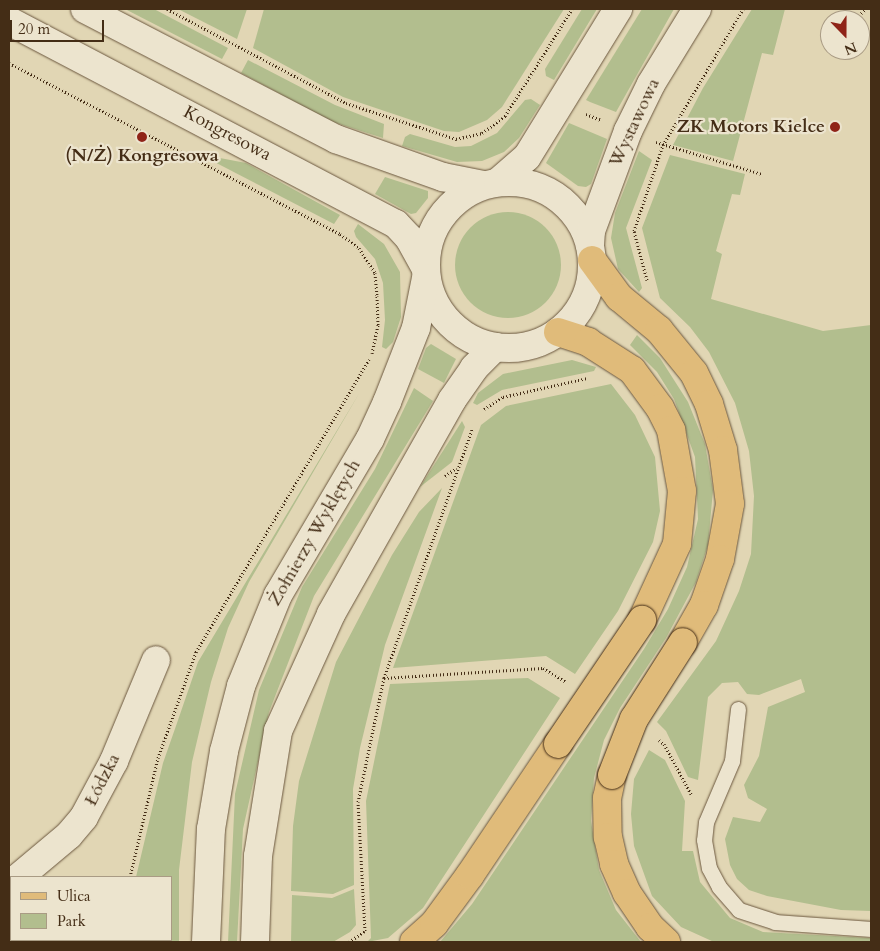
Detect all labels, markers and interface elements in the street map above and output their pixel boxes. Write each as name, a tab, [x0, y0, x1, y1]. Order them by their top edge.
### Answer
scale bar	[12, 10, 106, 42]
north arrow	[820, 10, 870, 60]
text: 20 m	[18, 19, 50, 39]
text: N	[841, 37, 860, 60]
street label: Wystawowa	[605, 75, 665, 171]
street label: Kongresowa	[179, 102, 275, 166]
place label: ZK Motors Kielce	[677, 116, 825, 138]
marker: ZK Motors Kielce	[829, 121, 841, 133]
marker: (N/Ż) Kongresowa	[136, 131, 148, 143]
place label: (N/Ż) Kongresowa	[65, 145, 219, 167]
street label: Żołnierzy Wyklętych	[264, 456, 366, 610]
street label: Łódzka	[81, 750, 125, 810]
legend	[10, 876, 172, 941]
text: Ulica	[57, 886, 91, 906]
text: Park	[57, 911, 86, 931]

